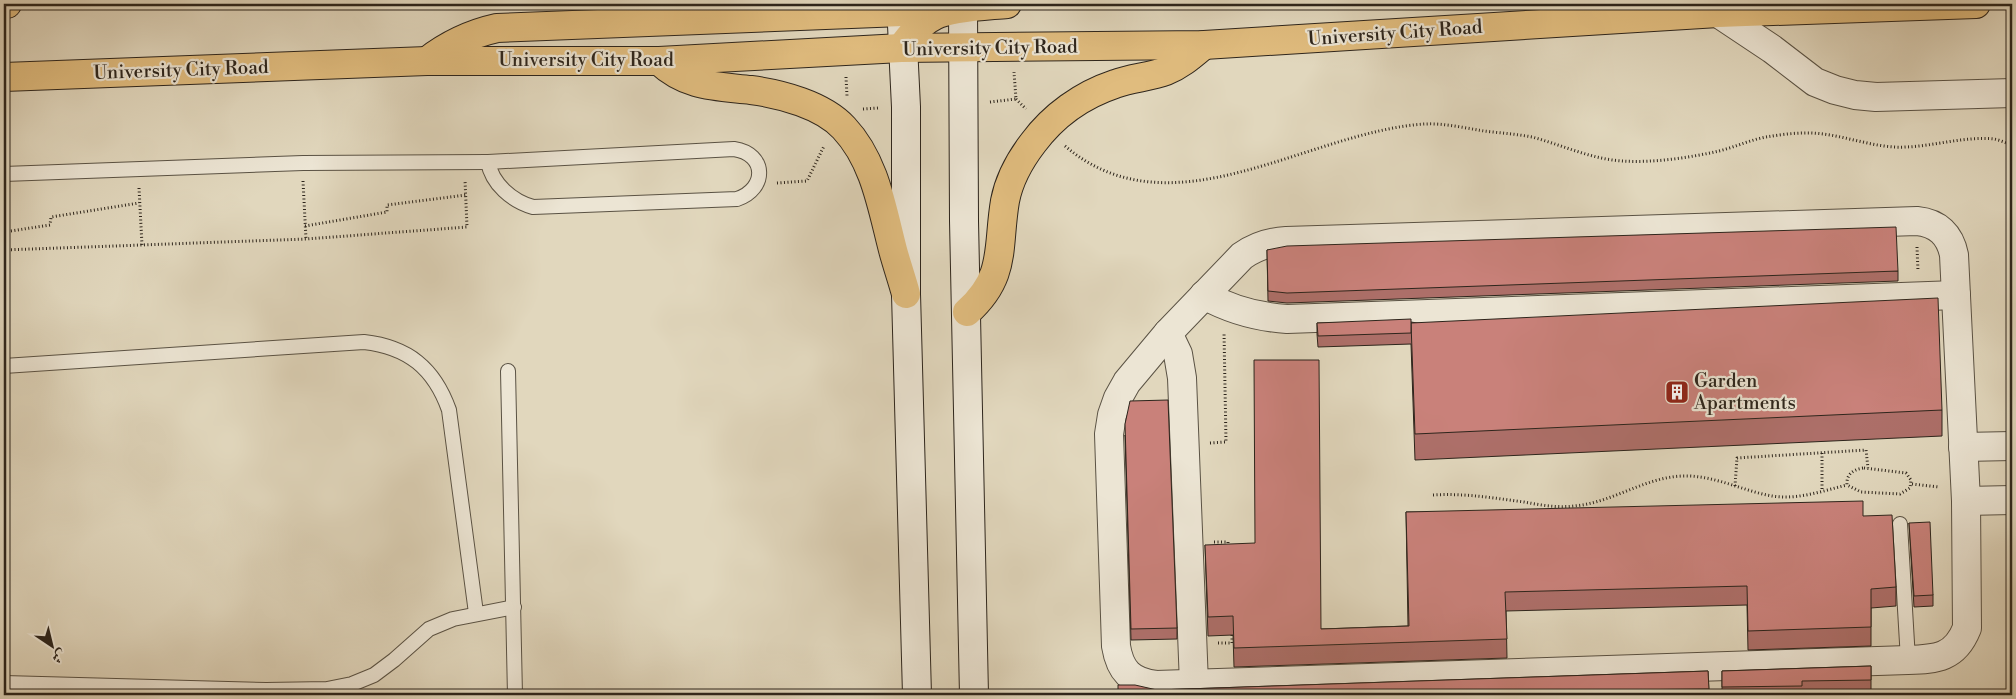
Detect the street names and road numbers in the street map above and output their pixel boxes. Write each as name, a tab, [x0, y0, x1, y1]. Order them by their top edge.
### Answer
street label: University City Road	[1307, 15, 1484, 51]
street label: University City Road	[902, 34, 1078, 62]
street label: University City Road	[498, 48, 674, 72]
street label: University City Road	[93, 55, 269, 85]

